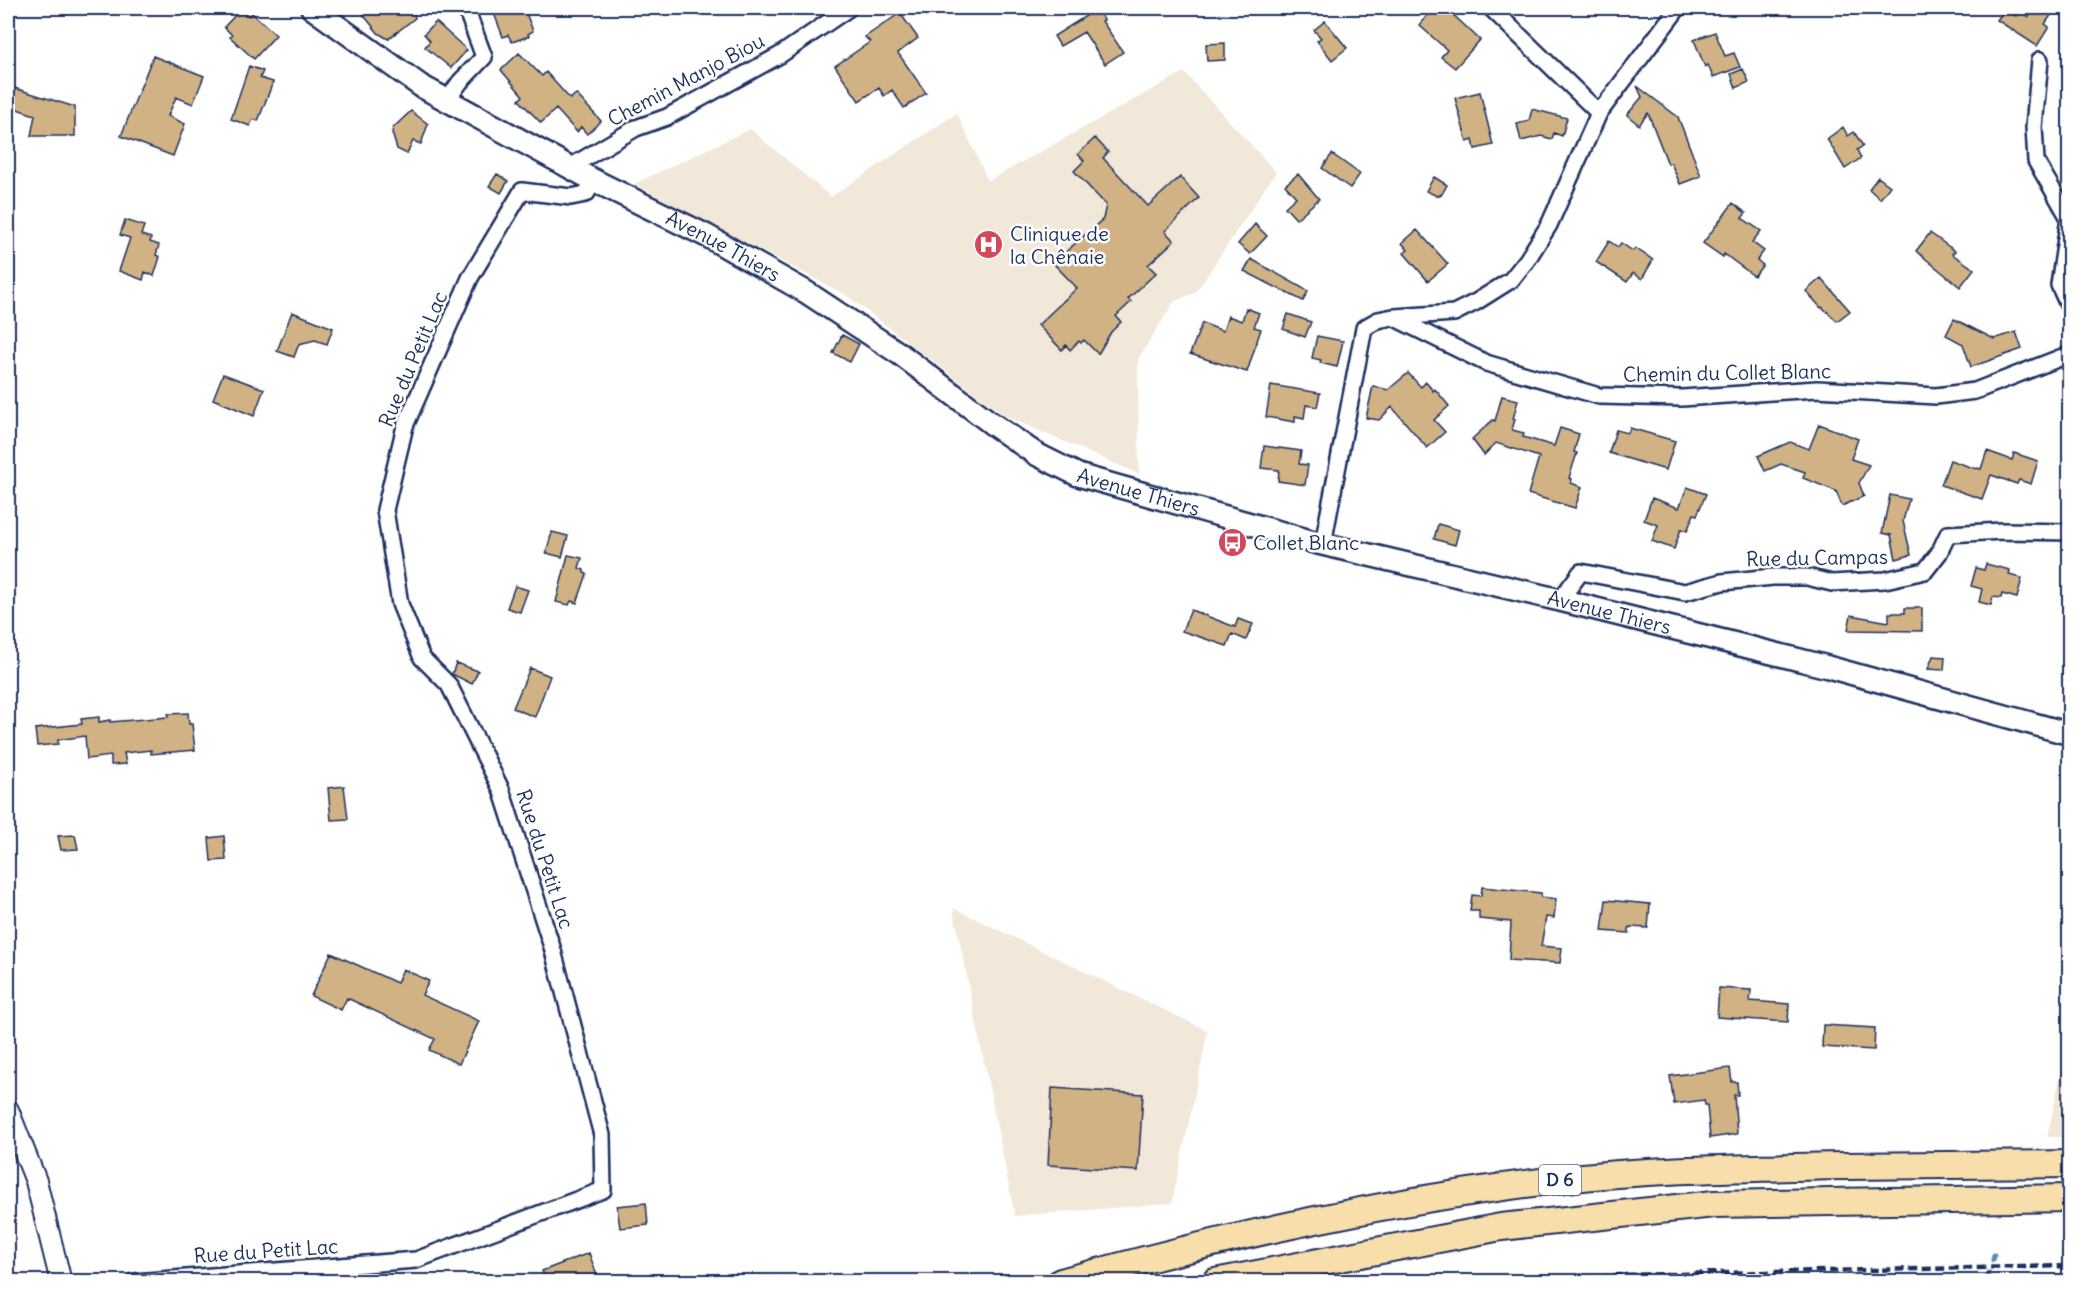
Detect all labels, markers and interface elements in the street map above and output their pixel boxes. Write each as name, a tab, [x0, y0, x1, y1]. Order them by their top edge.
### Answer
street label: Chemin Manjo Biou	[603, 28, 768, 131]
street label: Avenue Thiers	[662, 205, 785, 287]
place label: Clinique de la Chênaie	[1010, 221, 1109, 269]
hospital icon: Clinique de la Chênaie	[973, 229, 1005, 261]
street label: Rue du Petit Lac	[373, 287, 452, 430]
street label: Chemin du Collet Blanc	[1623, 358, 1831, 387]
street label: Avenue Thiers	[1074, 462, 1203, 521]
bus stop icon: Collet Blanc	[1216, 527, 1248, 559]
place label: Collet Blanc	[1253, 530, 1359, 555]
street label: Rue du Campas	[1746, 544, 1888, 571]
street label: Avenue Thiers	[1545, 584, 1674, 639]
street label: Rue du Petit Lac	[511, 786, 580, 932]
road number: D 6	[1539, 1165, 1581, 1195]
street label: Rue du Petit Lac	[193, 1233, 339, 1268]

